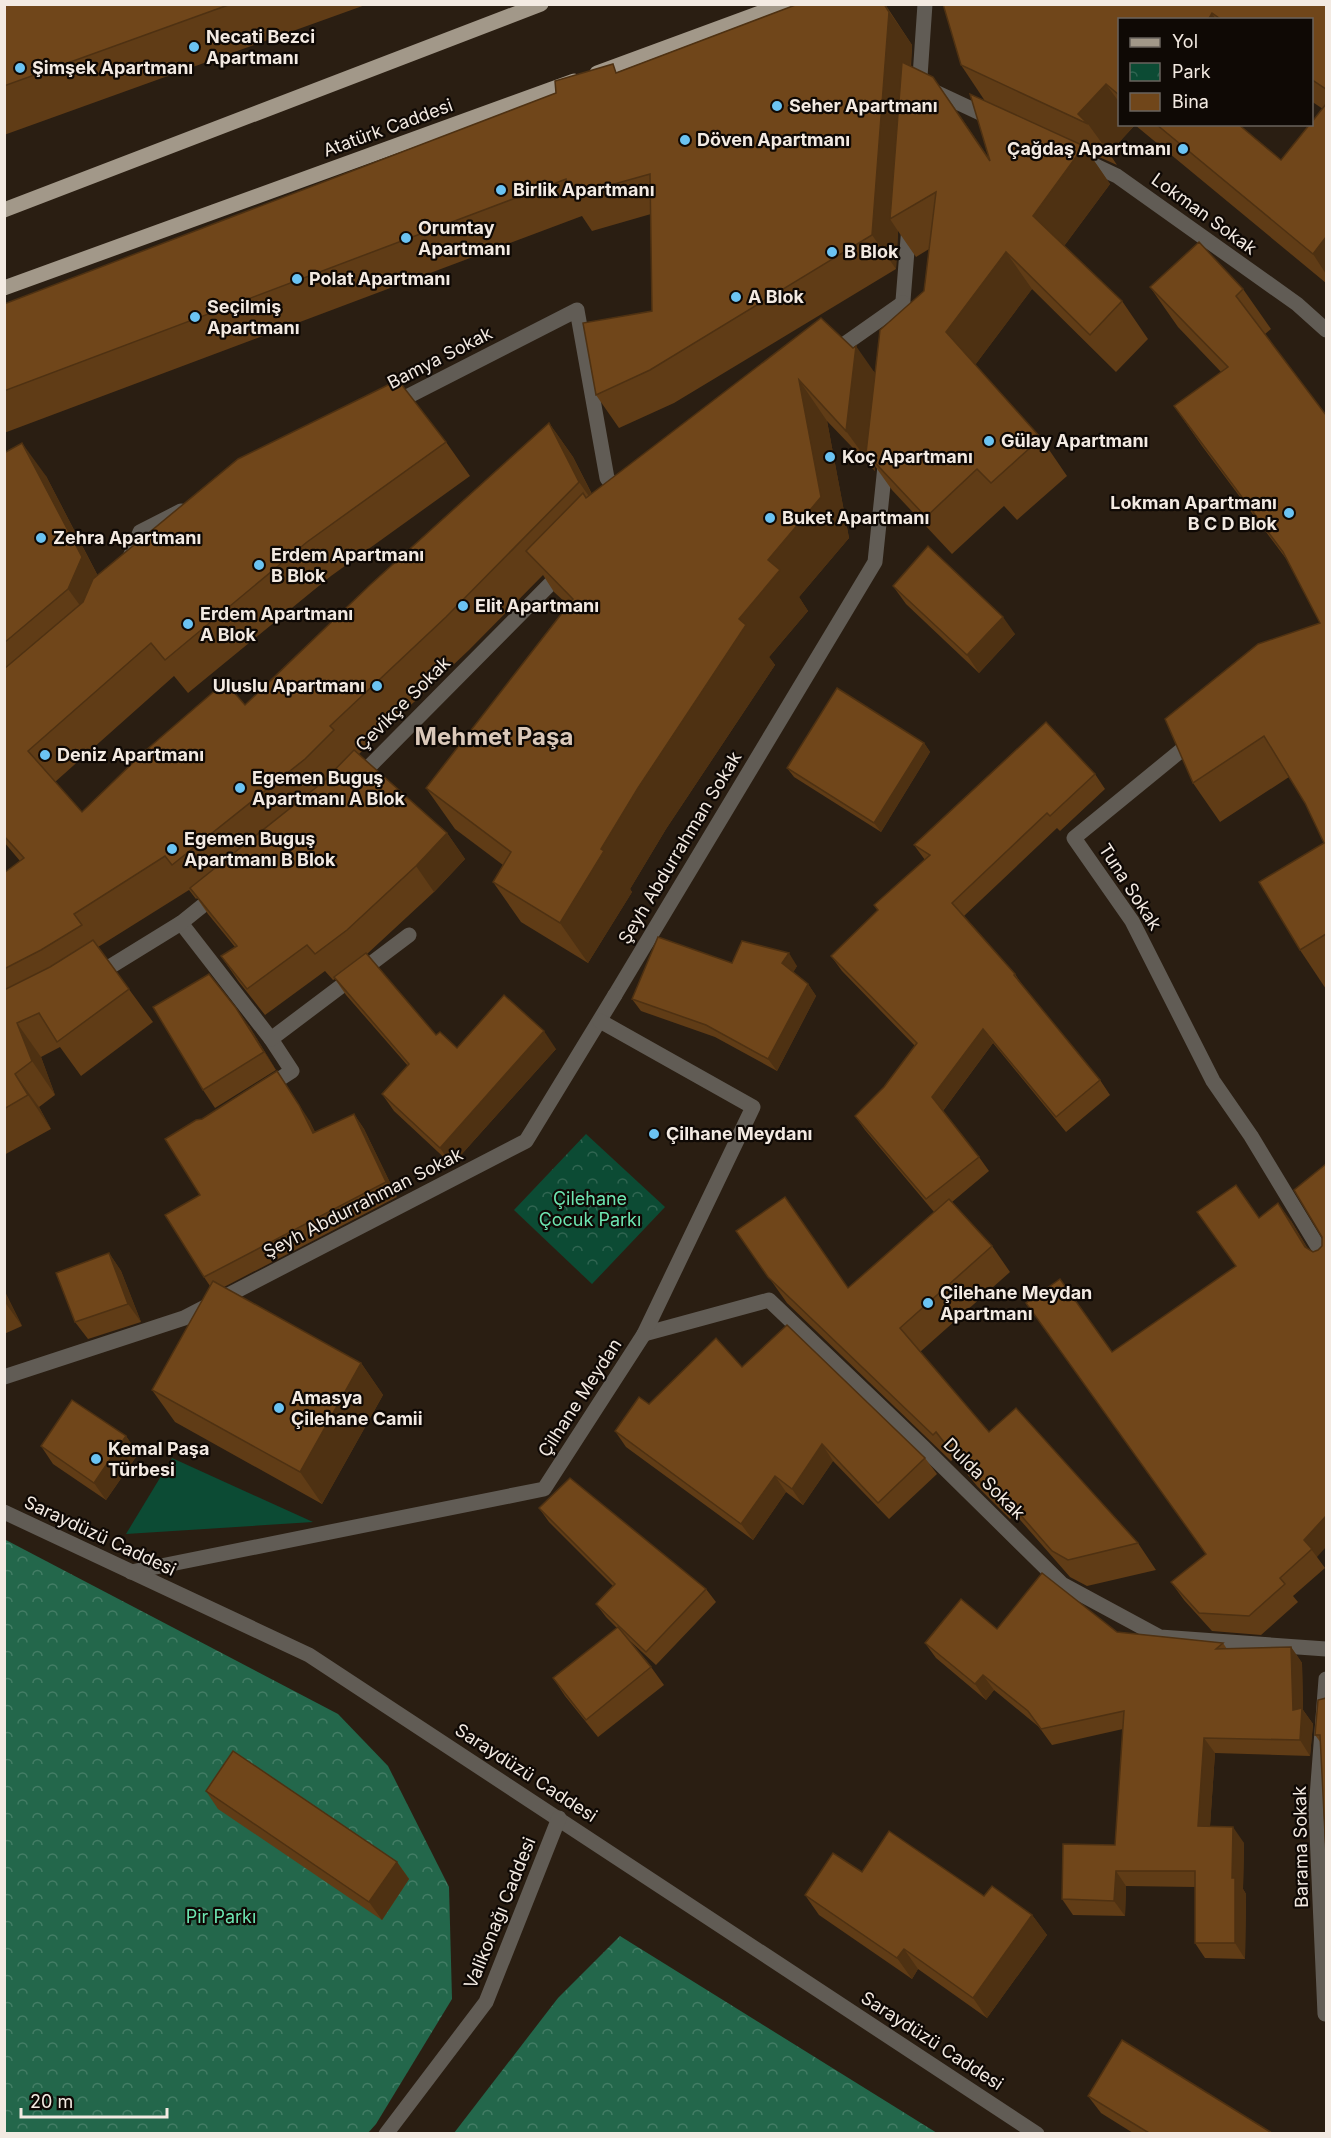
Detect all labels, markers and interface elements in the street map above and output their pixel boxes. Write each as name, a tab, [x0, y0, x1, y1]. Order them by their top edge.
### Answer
legend	[1118, 18, 1313, 126]
place label: Necati Bezci Apartmanı	[206, 26, 315, 68]
text: Yol	[1172, 31, 1198, 52]
marker: Necati Bezci Apartmanı	[187, 40, 201, 54]
place label: Şimşek Apartmanı	[32, 57, 193, 78]
marker: Şimşek Apartmanı	[13, 61, 27, 75]
text: Park	[1172, 61, 1211, 82]
text: Bina	[1172, 91, 1209, 112]
street label: Atatürk Caddesi	[320, 94, 455, 161]
place label: Seher Apartmanı	[789, 95, 938, 116]
marker: Seher Apartmanı	[770, 99, 784, 113]
place label: Döven Apartmanı	[697, 129, 850, 150]
marker: Döven Apartmanı	[678, 133, 692, 147]
place label: Çağdaş Apartmanı	[1007, 138, 1171, 159]
marker: Çağdaş Apartmanı	[1176, 142, 1190, 156]
street label: Lokman Sokak	[1148, 168, 1261, 259]
place label: Birlik Apartmanı	[513, 179, 655, 200]
marker: Birlik Apartmanı	[494, 183, 508, 197]
place label: Orumtay Apartmanı	[418, 217, 511, 259]
marker: Orumtay Apartmanı	[399, 231, 413, 245]
place label: B Blok	[844, 241, 899, 262]
marker: B Blok	[825, 245, 839, 259]
place label: Polat Apartmanı	[309, 268, 450, 289]
marker: Polat Apartmanı	[290, 272, 304, 286]
place label: A Blok	[748, 286, 805, 307]
marker: A Blok	[729, 290, 743, 304]
place label: Seçilmiş Apartmanı	[207, 296, 300, 338]
marker: Seçilmiş Apartmanı	[188, 310, 202, 324]
street label: Bamya Sokak	[384, 322, 496, 393]
place label: Gülay Apartmanı	[1001, 430, 1148, 451]
marker: Gülay Apartmanı	[982, 434, 996, 448]
place label: Koç Apartmanı	[842, 446, 973, 467]
marker: Koç Apartmanı	[823, 450, 837, 464]
place label: Lokman Apartmanı B C D Blok	[1110, 492, 1278, 534]
marker: Lokman Apartmanı B C D Blok	[1282, 506, 1296, 520]
place label: Buket Apartmanı	[782, 507, 929, 528]
marker: Buket Apartmanı	[763, 511, 777, 525]
place label: Zehra Apartmanı	[53, 527, 201, 548]
marker: Zehra Apartmanı	[34, 531, 48, 545]
place label: Erdem Apartmanı B Blok	[271, 544, 424, 586]
marker: Erdem Apartmanı B Blok	[252, 558, 266, 572]
place label: Elit Apartmanı	[475, 595, 599, 616]
marker: Elit Apartmanı	[456, 599, 470, 613]
place label: Erdem Apartmanı A Blok	[200, 603, 353, 645]
marker: Erdem Apartmanı A Blok	[181, 617, 195, 631]
street label: Çevikçe Sokak	[351, 652, 454, 755]
place label: Uluslu Apartmanı	[213, 675, 365, 696]
marker: Uluslu Apartmanı	[370, 679, 384, 693]
district label: Mehmet Paşa	[415, 722, 573, 751]
place label: Deniz Apartmanı	[57, 744, 204, 765]
street label: Şeyh Abdurrahman Sokak	[614, 747, 746, 948]
marker: Deniz Apartmanı	[38, 748, 52, 762]
place label: Egemen Buguş Apartmanı A Blok	[252, 767, 405, 809]
marker: Egemen Buguş Apartmanı A Blok	[233, 781, 247, 795]
place label: Egemen Buguş Apartmanı B Blok	[184, 828, 336, 870]
street label: Tuna Sokak	[1095, 840, 1166, 934]
marker: Egemen Buguş Apartmanı B Blok	[165, 842, 179, 856]
place label: Çilhane Meydanı	[666, 1123, 812, 1144]
marker: Çilhane Meydanı	[647, 1127, 661, 1141]
street label: Şeyh Abdurrahman Sokak	[260, 1143, 466, 1262]
park label: Çilehane Çocuk Parkı	[539, 1188, 641, 1230]
place label: Çilehane Meydan Apartmanı	[940, 1282, 1092, 1324]
marker: Çilehane Meydan Apartmanı	[921, 1296, 935, 1310]
street label: Çilhane Meydan	[534, 1335, 626, 1461]
place label: Amasya Çilehane Camii	[291, 1387, 423, 1429]
marker: Amasya Çilehane Camii	[272, 1401, 286, 1415]
street label: Dulda Sokak	[939, 1434, 1029, 1524]
place label: Kemal Paşa Türbesi	[108, 1438, 209, 1480]
marker: Kemal Paşa Türbesi	[89, 1452, 103, 1466]
street label: Saraydüzü Caddesi	[21, 1491, 179, 1580]
street label: Saraydüzü Caddesi	[451, 1719, 601, 1826]
street label: Barama Sokak	[1289, 1786, 1312, 1908]
street label: Valikonağı Caddesi	[460, 1834, 540, 1992]
park label: Pir Parkı	[186, 1906, 256, 1927]
street label: Saraydüzü Caddesi	[857, 1987, 1007, 2094]
scale bar	[21, 2081, 166, 2119]
text: 20 m	[30, 2091, 73, 2112]

